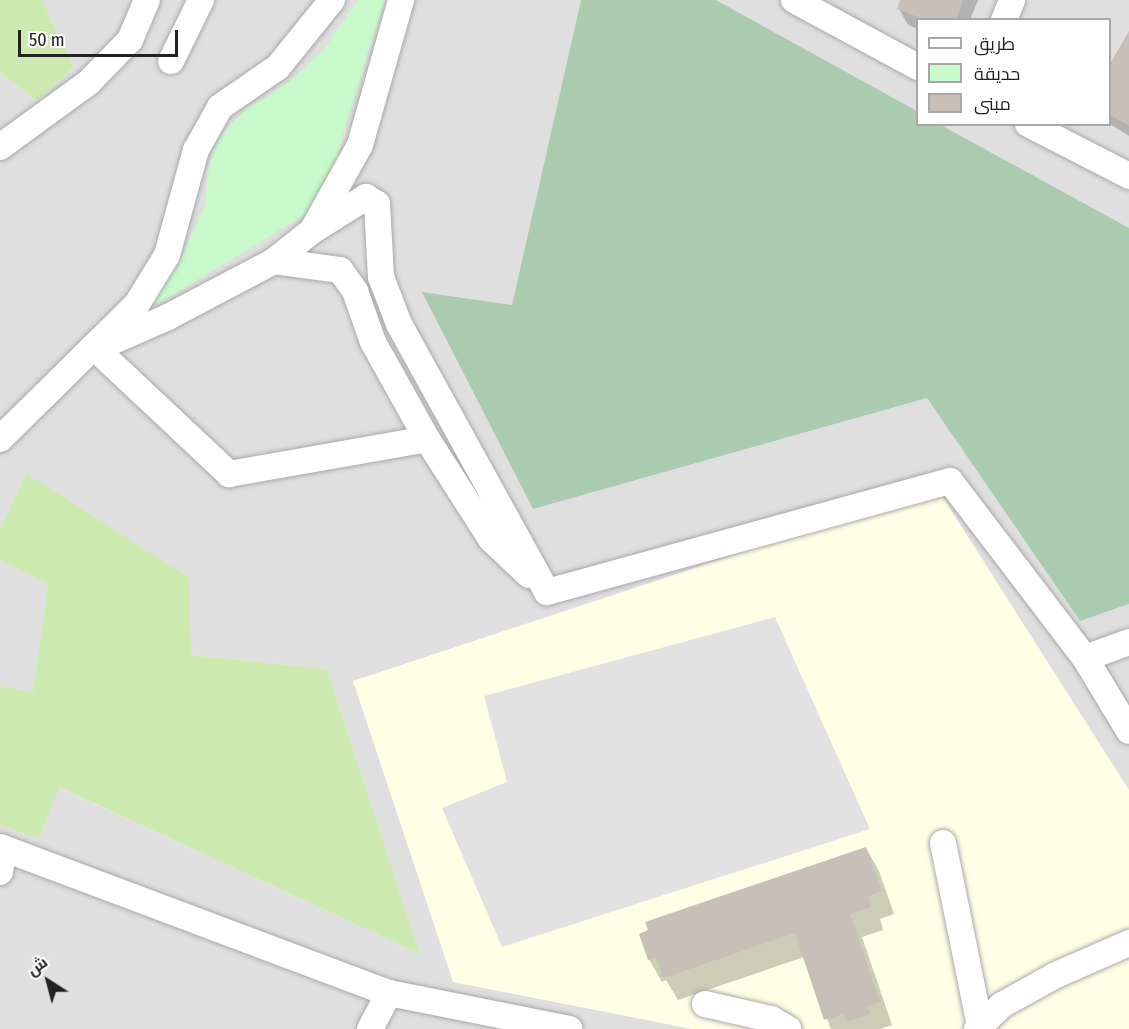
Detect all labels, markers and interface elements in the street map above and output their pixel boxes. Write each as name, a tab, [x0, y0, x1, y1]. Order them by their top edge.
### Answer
scale bar	[21, 18, 182, 56]
legend	[916, 18, 1111, 126]
text: 50 m	[29, 29, 65, 51]
text: طريق	[974, 33, 1015, 55]
text: حديقة	[974, 63, 1020, 85]
text: مبنى	[974, 93, 1011, 115]
north arrow	[18, 951, 78, 1011]
text: ش	[23, 952, 51, 980]

